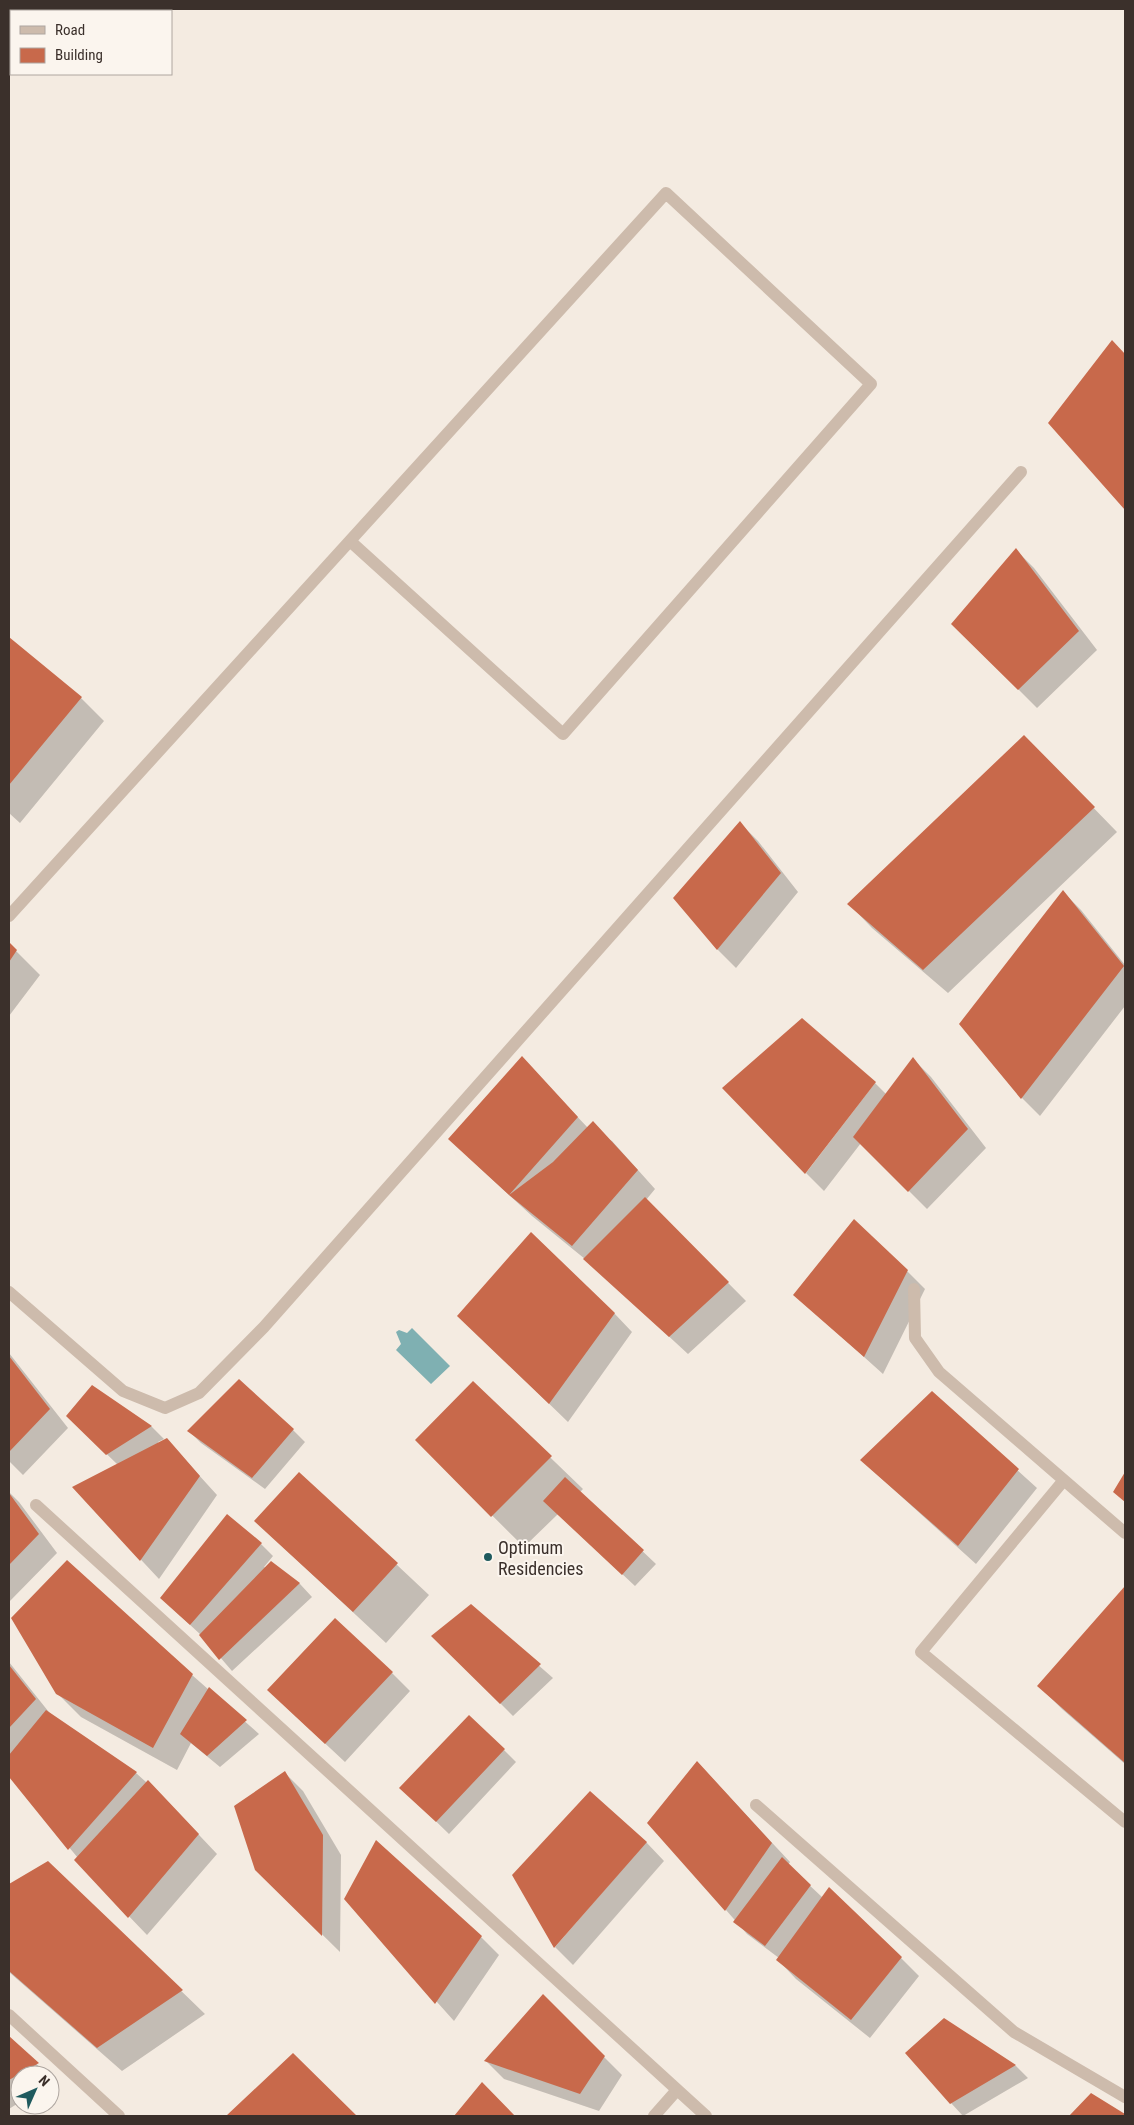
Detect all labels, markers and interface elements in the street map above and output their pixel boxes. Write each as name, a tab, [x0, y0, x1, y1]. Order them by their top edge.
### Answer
legend	[10, 10, 172, 75]
text: Road	[55, 21, 85, 39]
text: Building	[55, 46, 103, 64]
place label: Optimum Residencies	[498, 1537, 584, 1579]
marker: Optimum Residencies	[482, 1551, 494, 1563]
north arrow	[10, 2065, 60, 2115]
text: N	[36, 2072, 53, 2089]

